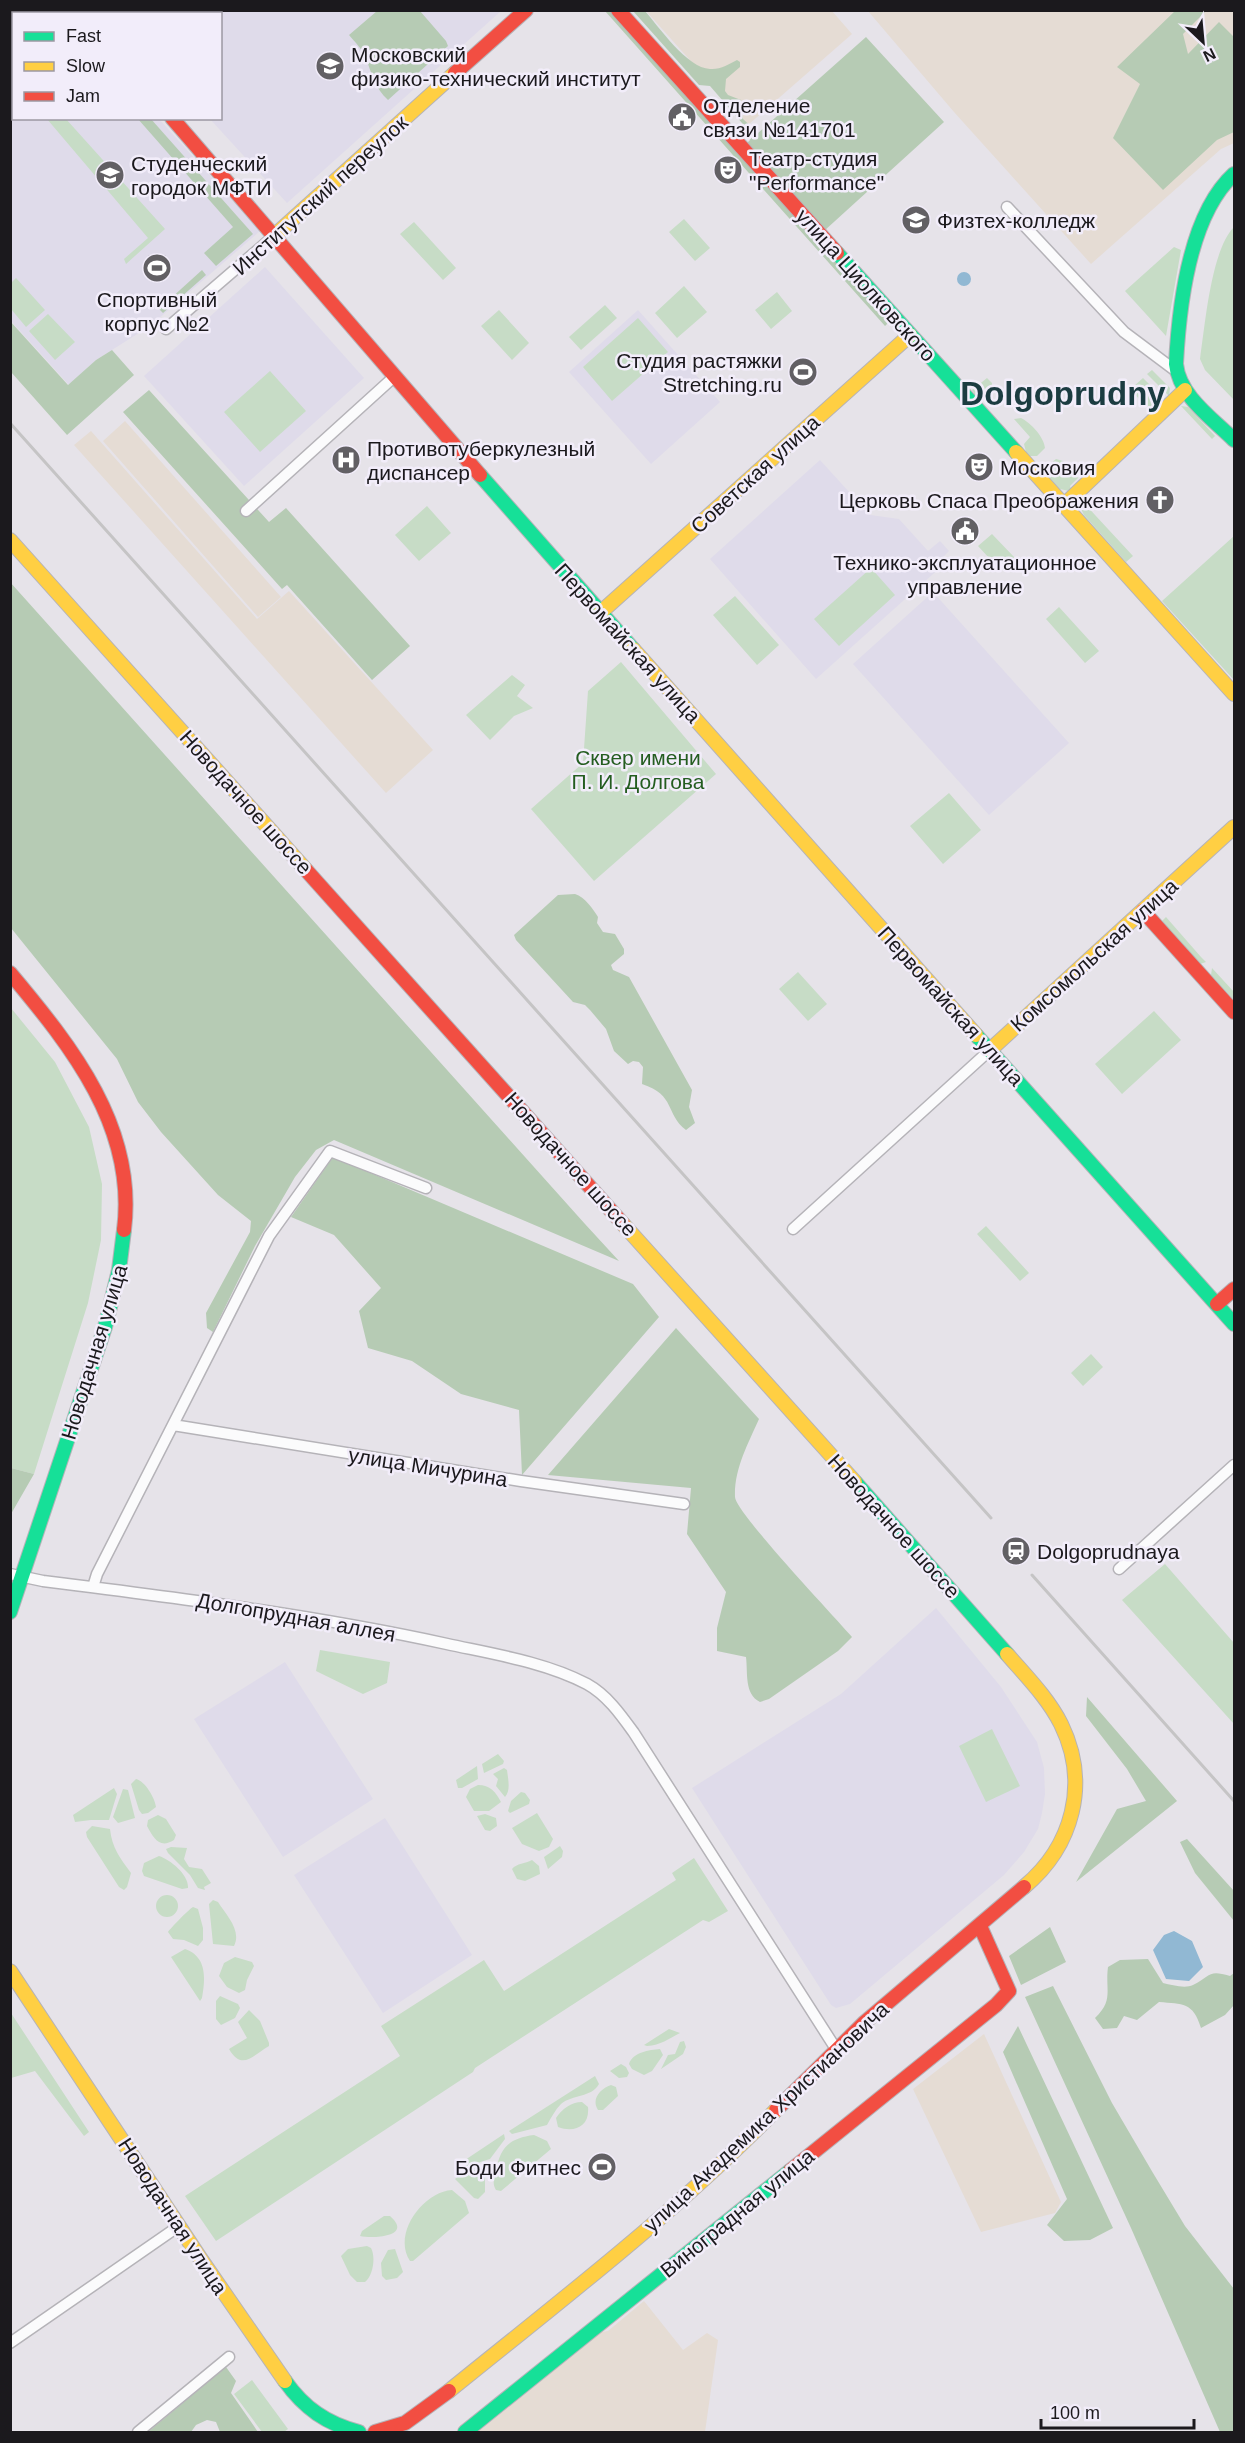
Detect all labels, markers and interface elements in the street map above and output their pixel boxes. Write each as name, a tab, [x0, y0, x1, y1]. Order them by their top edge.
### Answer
legend	[12, 12, 222, 120]
north arrow	[1173, 12, 1233, 72]
text: Fast	[66, 26, 101, 46]
place label: Московский физико-технический институт	[351, 43, 641, 90]
text: N	[1200, 45, 1218, 65]
school or university icon: Московский физико-технический институт	[314, 50, 346, 82]
text: Slow	[66, 56, 106, 76]
text: Jam	[66, 86, 100, 106]
place label: Отделение связи №141701	[703, 94, 856, 141]
public building icon: Отделение связи №141701	[666, 101, 698, 133]
street label: Институтский переулок	[228, 110, 413, 279]
place label: Театр-студия "Performance"	[749, 147, 884, 194]
place label: Студенческий городок МФТИ	[131, 152, 272, 199]
theatre icon: Театр-студия "Performance"	[712, 154, 744, 186]
school or university icon: Студенческий городок МФТИ	[94, 159, 126, 191]
street label: улица Циолковского	[792, 204, 940, 366]
school or university icon: Физтех-колледж	[900, 204, 932, 236]
place label: Физтех-колледж	[937, 209, 1095, 232]
sports icon: Спортивный корпус №2	[141, 252, 173, 284]
place label: Спортивный корпус №2	[97, 288, 217, 335]
place label: Студия растяжки Stretching.ru	[616, 349, 782, 396]
sports icon: Студия растяжки Stretching.ru	[787, 356, 819, 388]
district label: Dolgoprudny	[960, 375, 1166, 412]
street label: Советская улица	[686, 410, 824, 538]
place label: Противотуберкулезный диспансер	[367, 437, 595, 484]
hospital icon: Противотуберкулезный диспансер	[330, 444, 362, 476]
theatre icon: Московия	[963, 451, 995, 483]
place label: Московия	[1000, 456, 1095, 479]
church icon: Церковь Спаса Преображения	[1144, 484, 1176, 516]
place label: Церковь Спаса Преображения	[839, 489, 1139, 512]
public building icon: Технико-эксплуатационное управление	[949, 515, 981, 547]
place label: Технико-эксплуатационное управление	[833, 551, 1097, 598]
street label: Первомайская улица	[551, 559, 706, 727]
street label: Новодачное шоссе	[175, 725, 317, 879]
park label: Сквер имени П. И. Долгова	[572, 746, 705, 793]
street label: Комсомольская улица	[1006, 874, 1182, 1036]
street label: Первомайская улица	[874, 922, 1029, 1090]
street label: Новодачное шоссе	[500, 1087, 642, 1241]
street label: Новодачная улица	[56, 1261, 132, 1442]
street label: улица Мичурина	[347, 1443, 509, 1491]
street label: Новодачное шоссе	[823, 1449, 965, 1603]
station icon: Dolgoprudnaya	[1000, 1535, 1032, 1567]
place label: Dolgoprudnaya	[1037, 1540, 1180, 1563]
street label: Долгопрудная аллея	[195, 1588, 397, 1646]
street label: улица Академика Христиановича	[639, 1997, 893, 2237]
street label: Новодачная улица	[114, 2134, 232, 2299]
street label: Виноградная улица	[656, 2144, 819, 2282]
sports icon: Боди Фитнес	[586, 2151, 618, 2183]
place label: Боди Фитнес	[455, 2156, 581, 2179]
scale bar	[1041, 2392, 1194, 2430]
text: 100 m	[1050, 2403, 1100, 2423]

